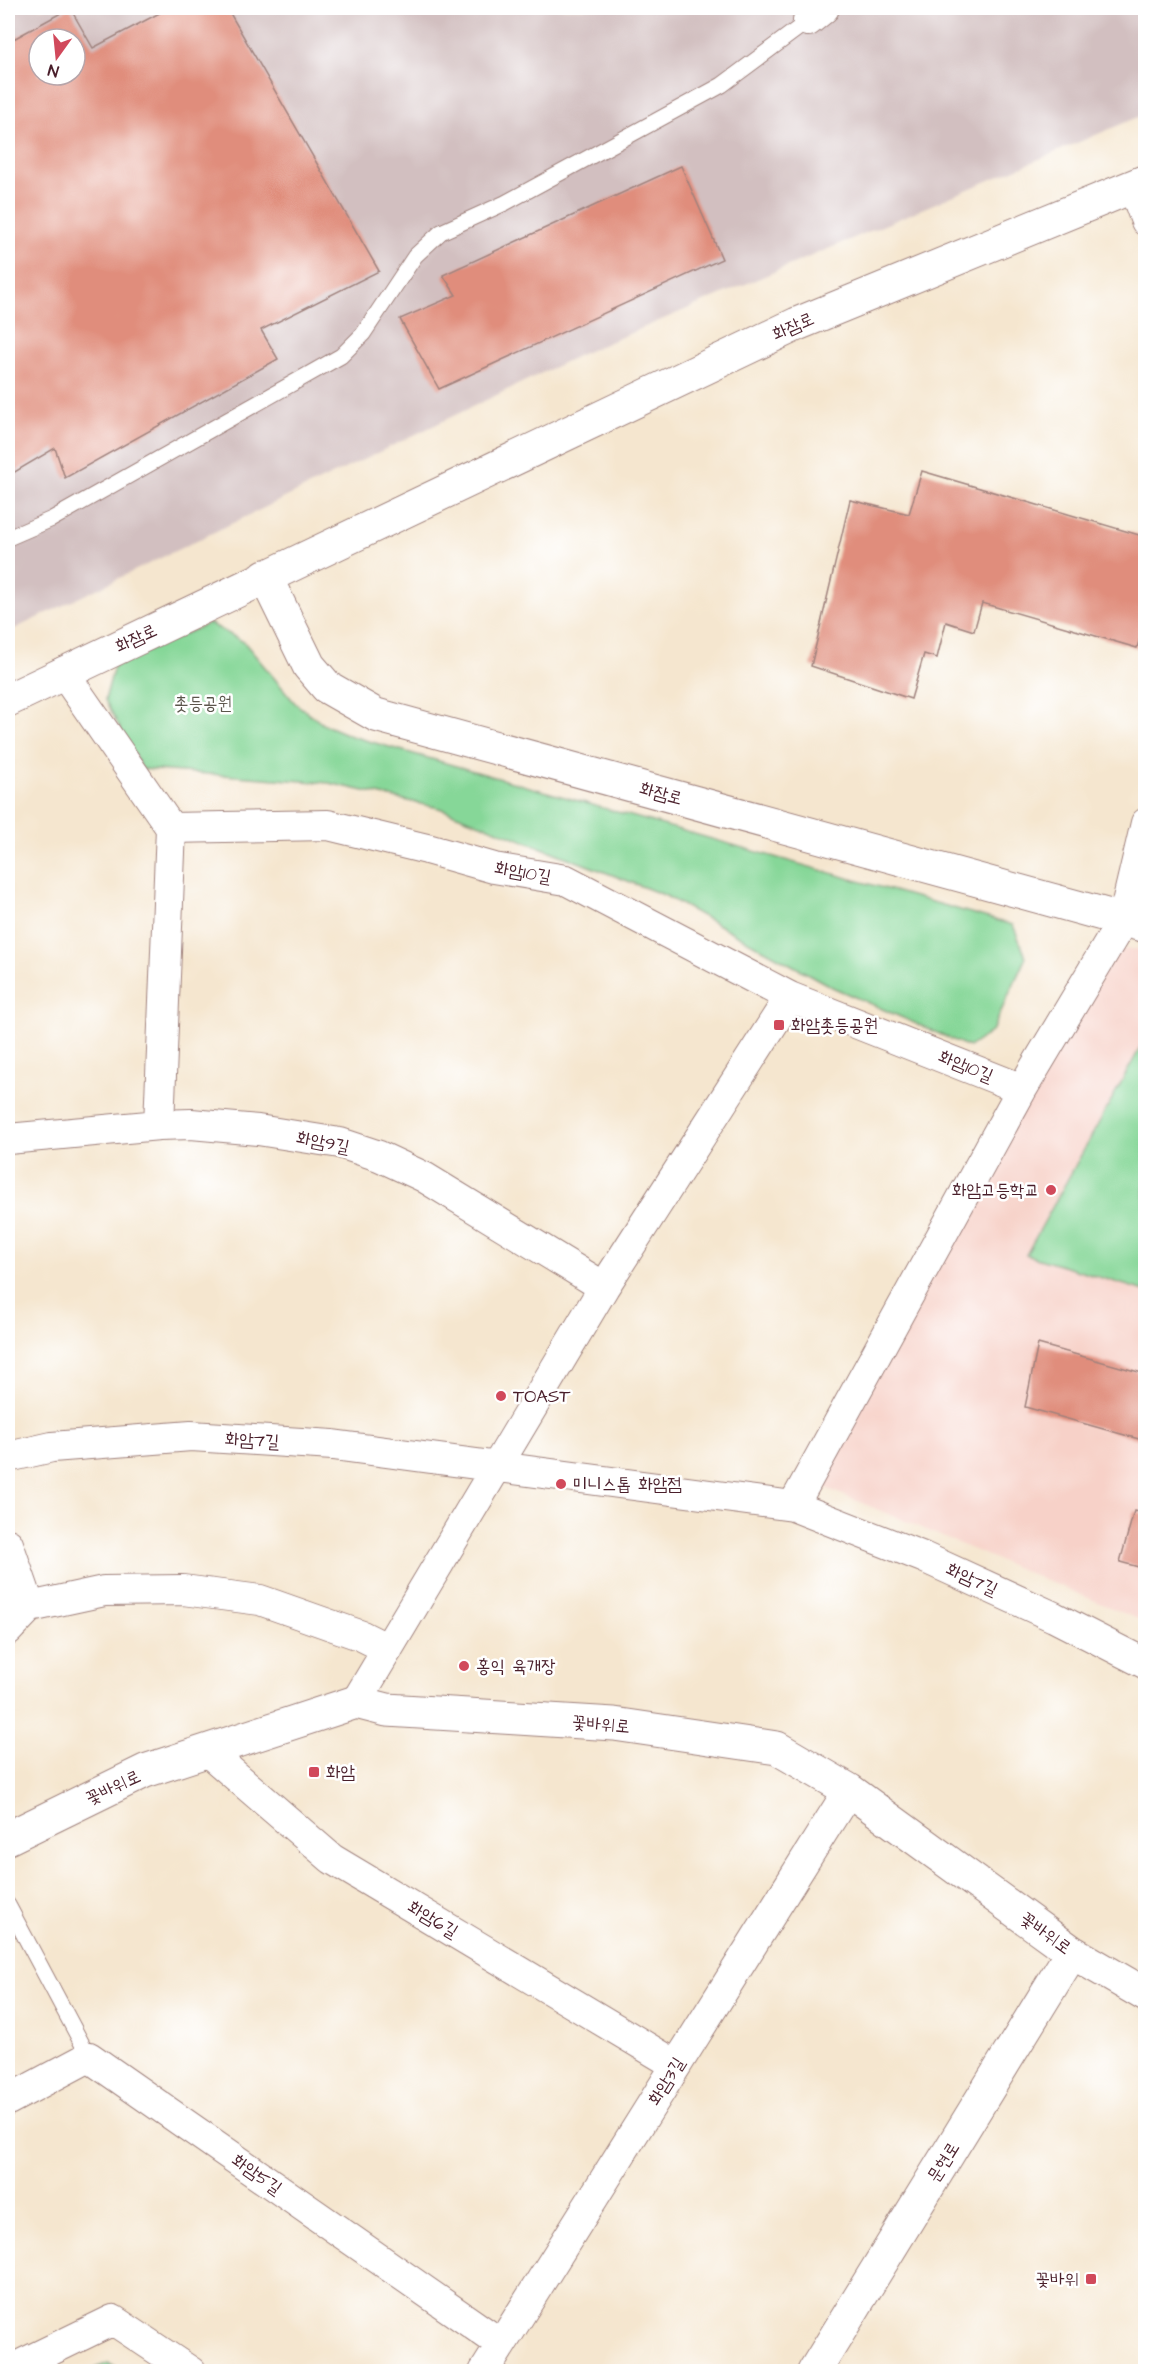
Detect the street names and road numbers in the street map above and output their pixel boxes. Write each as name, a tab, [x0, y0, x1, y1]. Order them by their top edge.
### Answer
street label: 화잠로	[768, 306, 818, 347]
street label: 화잠로	[111, 618, 161, 659]
street label: 화잠로	[637, 776, 685, 811]
street label: 화암10길	[493, 855, 554, 890]
street label: 화암10길	[935, 1044, 997, 1089]
street label: 화암9길	[294, 1125, 352, 1160]
street label: 화암7길	[224, 1427, 280, 1454]
street label: 화암7길	[942, 1557, 1002, 1603]
street label: 꽃바위로	[571, 1710, 631, 1739]
street label: 꽃바위로	[82, 1764, 145, 1811]
street label: 화암6길	[403, 1895, 463, 1945]
street label: 꽃바위로	[1015, 1906, 1076, 1961]
street label: 화암3길	[642, 2052, 691, 2110]
street label: 문현로	[921, 2137, 966, 2187]
street label: 화암5길	[227, 2148, 287, 2201]

